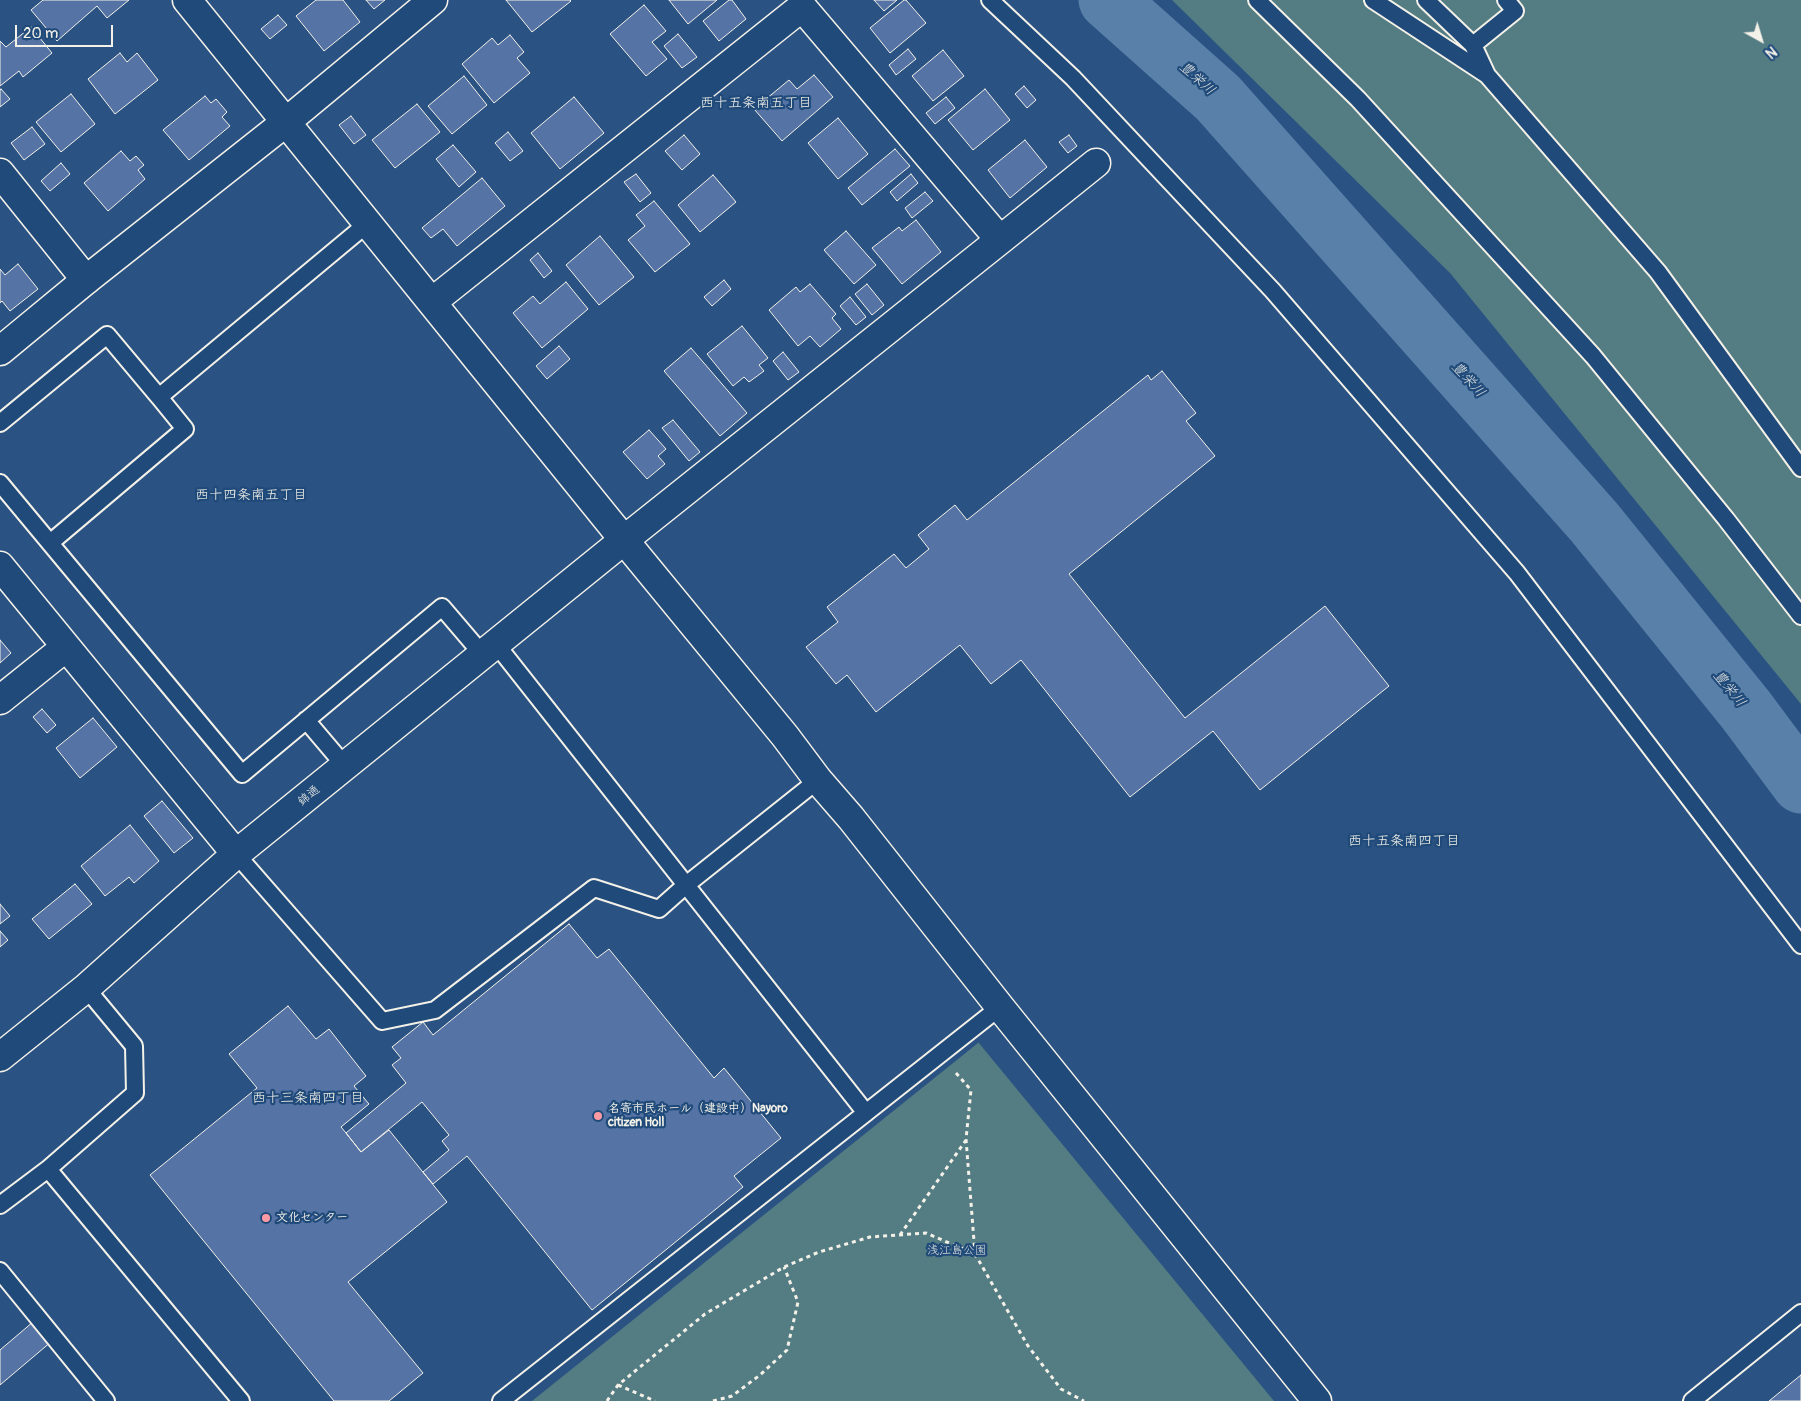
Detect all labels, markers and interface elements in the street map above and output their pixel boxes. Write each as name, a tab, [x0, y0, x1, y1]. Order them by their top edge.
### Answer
scale bar	[18, 15, 115, 47]
north arrow	[1736, 15, 1786, 65]
text: 20 m	[23, 24, 58, 43]
text: N	[1762, 42, 1780, 62]
water label: 豊栄川	[1176, 59, 1218, 99]
district label: 西十五条南五丁目	[700, 95, 812, 111]
water label: 豊栄川	[1448, 359, 1488, 401]
district label: 西十四条南五丁目	[195, 487, 307, 503]
water label: 豊栄川	[1709, 667, 1749, 711]
street label: 錦通	[295, 783, 323, 809]
district label: 西十五条南四丁目	[1348, 833, 1460, 849]
district label: 西十三条南四丁目	[252, 1090, 364, 1106]
place label: 名寄市民ホール（建設中）Nayoro citizen Holl	[608, 1102, 788, 1130]
marker: 名寄市民ホール（建設中）Nayoro citizen Holl	[592, 1110, 604, 1122]
place label: 文化センター	[276, 1211, 348, 1225]
marker: 文化センター	[260, 1212, 272, 1224]
park label: 浅江島公園	[927, 1244, 987, 1258]

